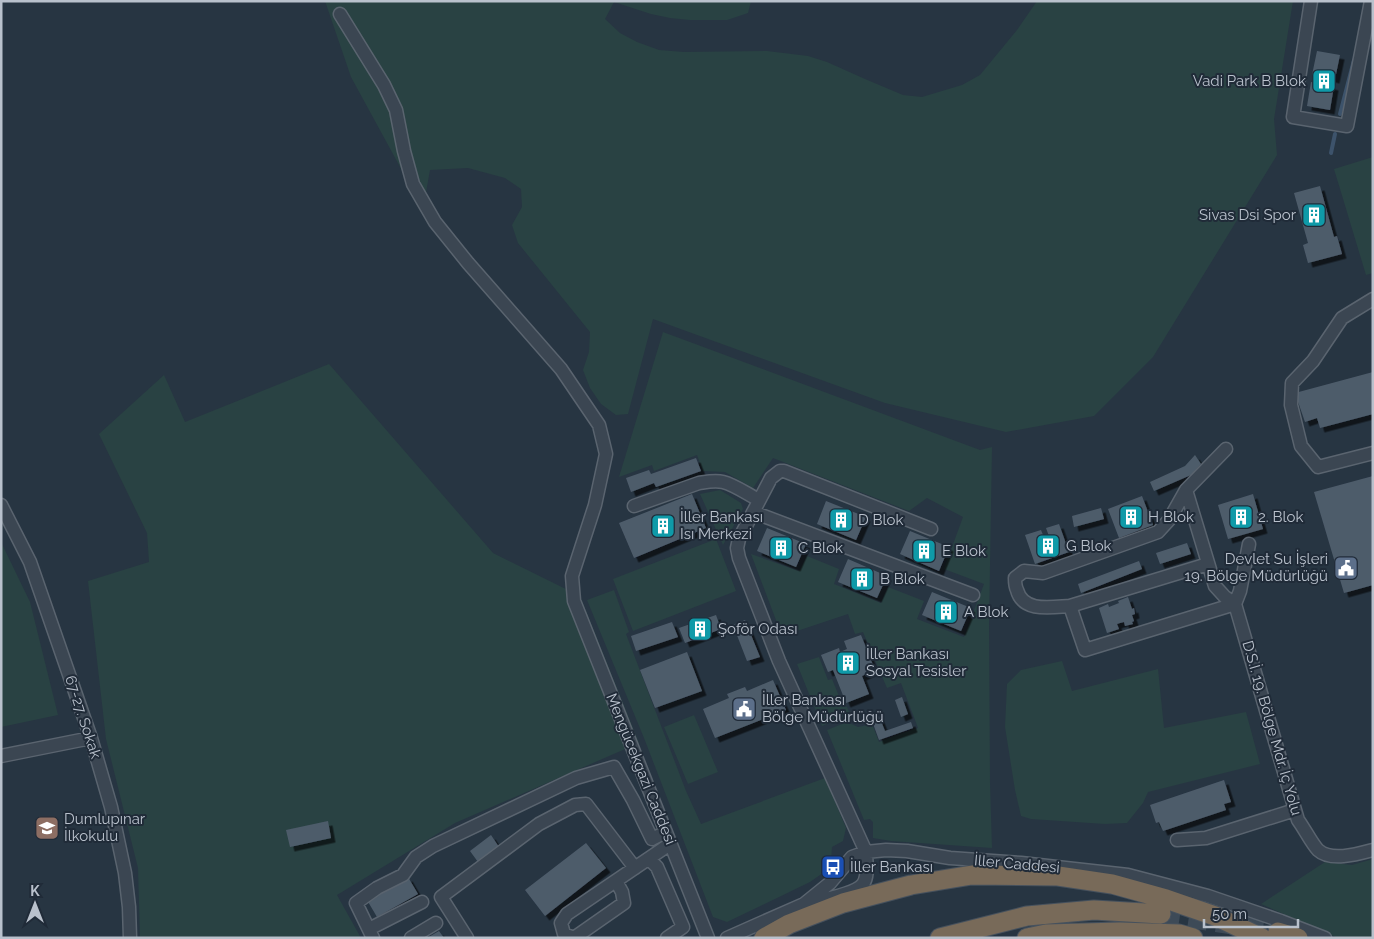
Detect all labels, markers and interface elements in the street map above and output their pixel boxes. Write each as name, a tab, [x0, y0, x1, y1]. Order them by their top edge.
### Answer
building icon: Vadi Park B Blok	[1311, 68, 1337, 94]
place label: Vadi Park B Blok	[1193, 72, 1306, 90]
building icon: Sivas Dsi Spor	[1301, 202, 1327, 228]
place label: Sivas Dsi Spor	[1199, 206, 1297, 224]
building icon: H Blok	[1118, 504, 1144, 530]
building icon: 2. Blok	[1228, 504, 1254, 530]
place label: İller Bankası Isı Merkezi	[680, 507, 763, 543]
building icon: D Blok	[828, 507, 854, 533]
place label: H Blok	[1148, 508, 1194, 526]
place label: 2. Blok	[1258, 508, 1303, 526]
place label: D Blok	[858, 511, 904, 529]
building icon: İller Bankası Isı Merkezi	[650, 513, 676, 539]
building icon: G Blok	[1035, 533, 1061, 559]
building icon: C Blok	[768, 535, 794, 561]
place label: G Blok	[1066, 537, 1112, 555]
building icon: E Blok	[911, 538, 937, 564]
place label: C Blok	[798, 539, 843, 557]
place label: E Blok	[942, 542, 986, 560]
place label: Devlet Su İşleri 19. Bölge Müdürlüğü	[1184, 549, 1328, 585]
public building icon: Devlet Su İşleri 19. Bölge Müdürlüğü	[1333, 555, 1359, 581]
building icon: B Blok	[849, 566, 875, 592]
place label: B Blok	[880, 570, 925, 588]
building icon: A Blok	[933, 599, 959, 625]
place label: A Blok	[964, 603, 1008, 621]
building icon: Şoför Odası	[687, 616, 713, 642]
place label: Şoför Odası	[718, 620, 798, 638]
street label: D.S.İ. 19. Bölge Mdr. İç Yolu	[1238, 638, 1307, 817]
place label: İller Bankası Sosyal Tesisler	[866, 644, 967, 680]
building icon: İller Bankası Sosyal Tesisler	[835, 650, 861, 676]
street label: 67-27. Sokak	[61, 673, 105, 761]
place label: İller Bankası Bölge Müdürlüğü	[762, 690, 884, 726]
street label: Mengücekgazi Caddesi	[602, 691, 680, 847]
public building icon: İller Bankası Bölge Müdürlüğü	[731, 696, 757, 722]
place label: Dumlupınar İlkokulu	[64, 810, 146, 845]
school or university icon: Dumlupınar İlkokulu	[34, 815, 60, 841]
street label: İller Caddesi	[973, 850, 1061, 877]
bus stop icon: İller Bankası	[820, 854, 846, 880]
place label: İller Bankası	[850, 857, 933, 876]
north arrow	[10, 879, 60, 929]
text: K	[30, 883, 40, 899]
scale bar	[1204, 896, 1298, 928]
text: 50 m	[1212, 905, 1247, 923]

